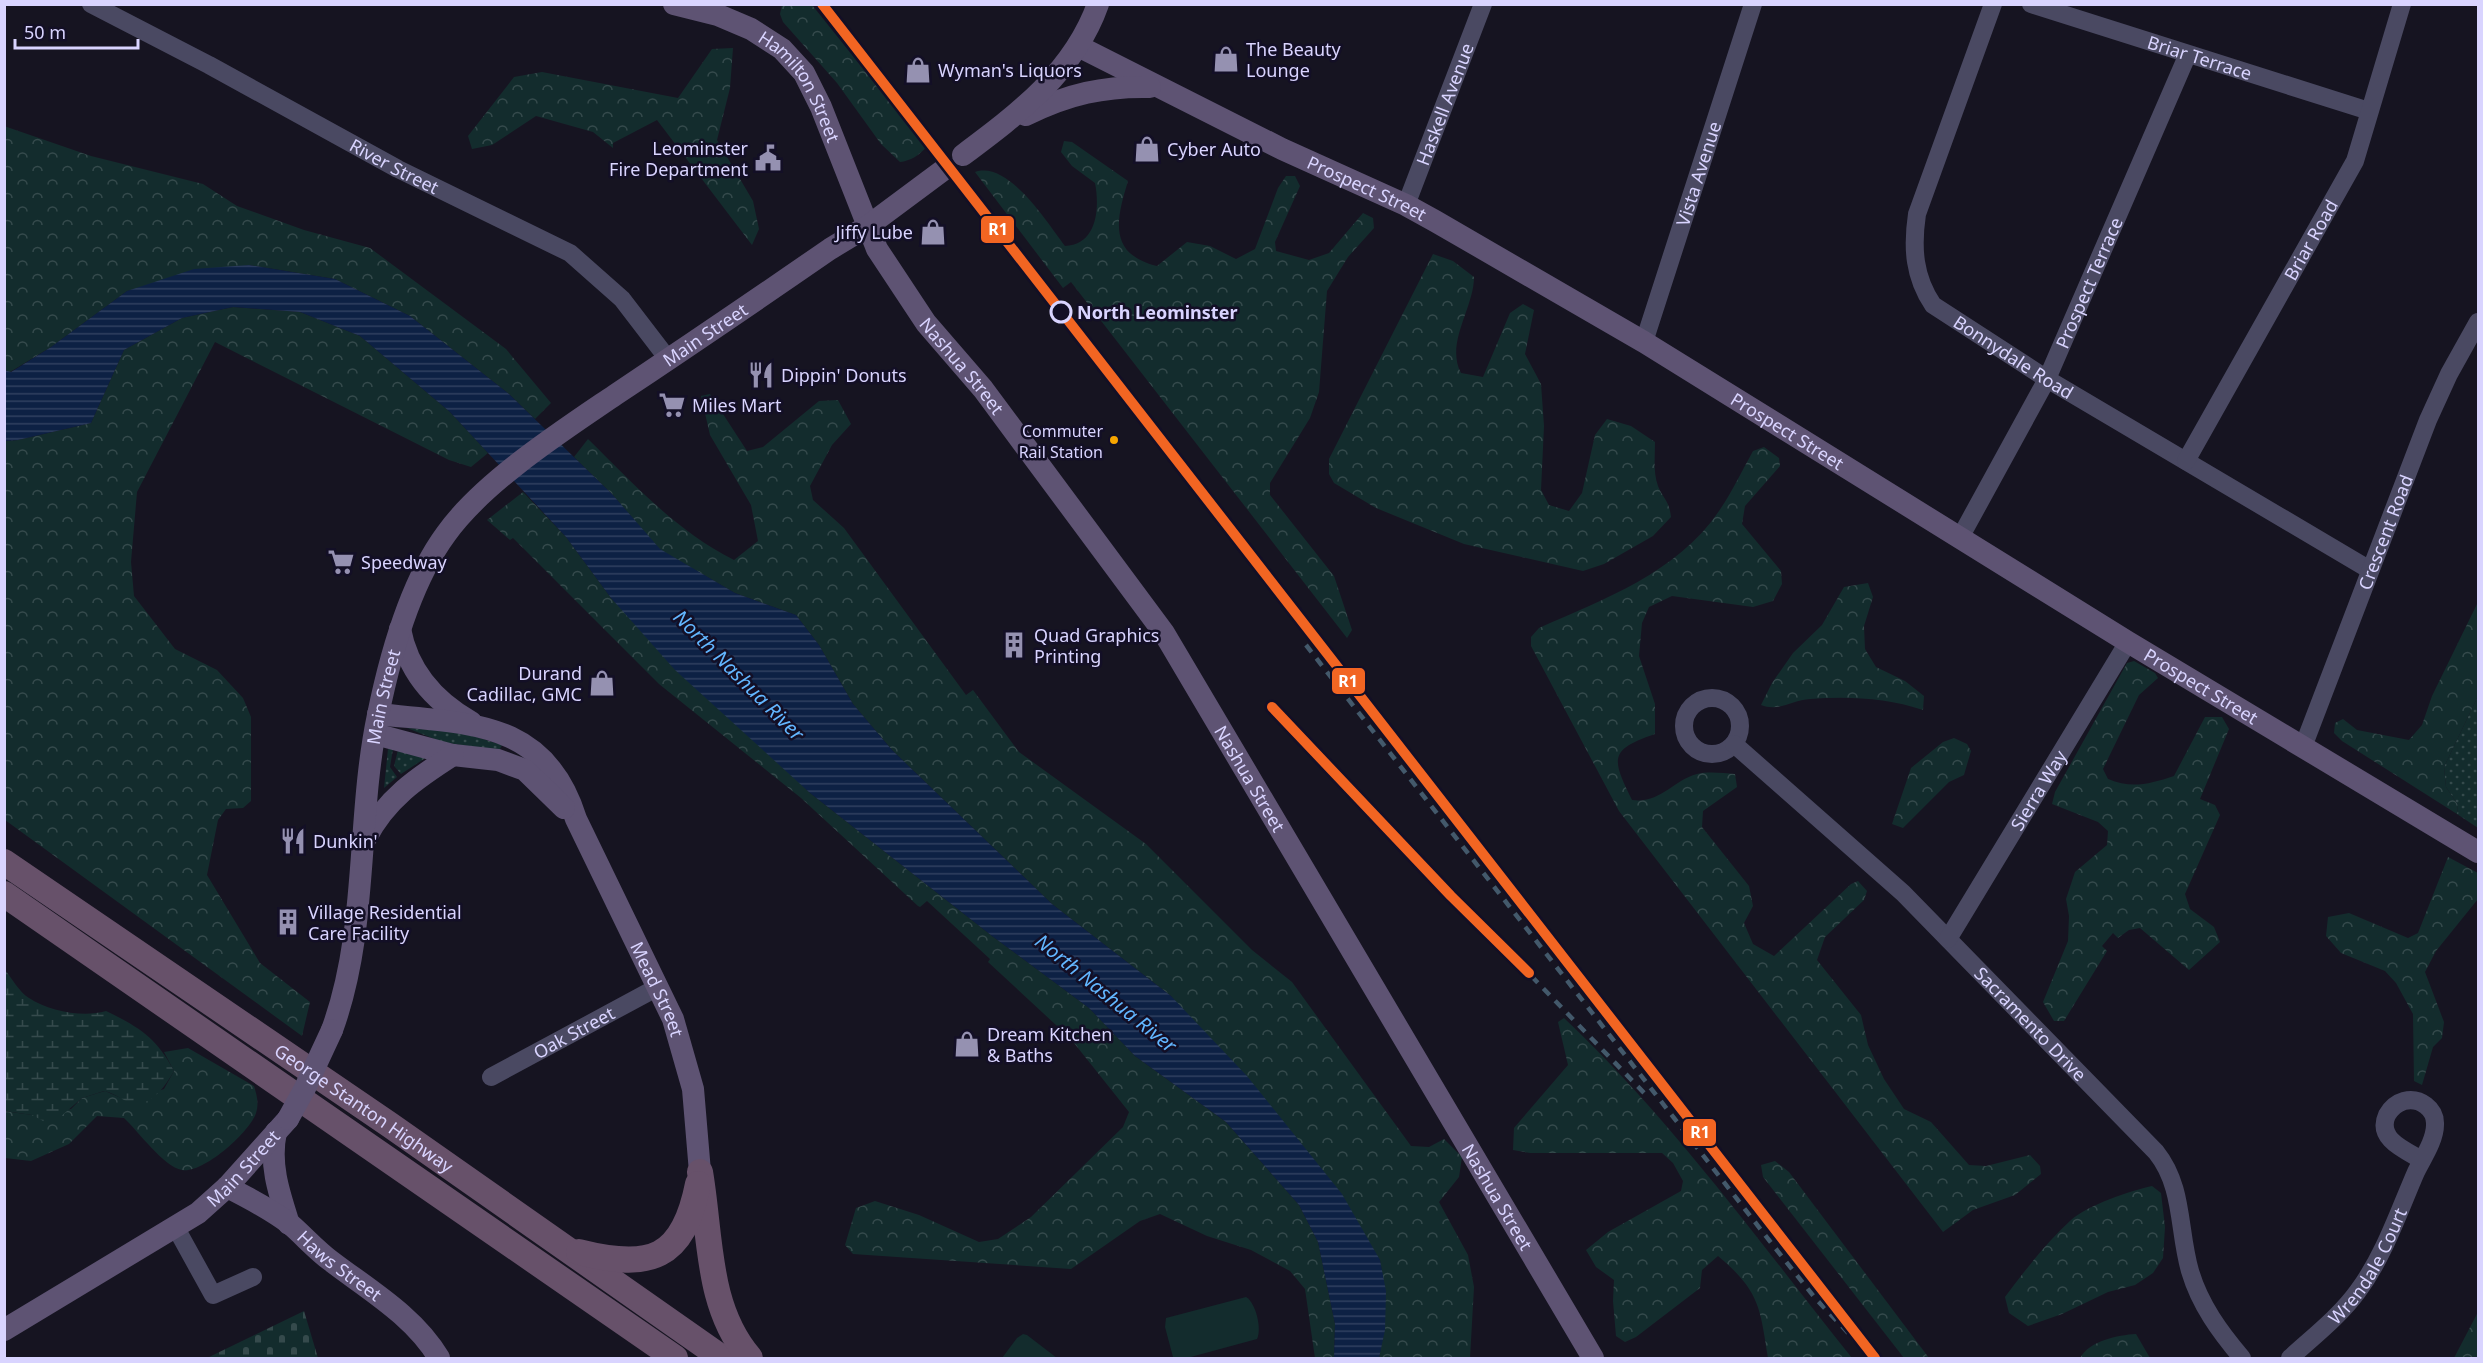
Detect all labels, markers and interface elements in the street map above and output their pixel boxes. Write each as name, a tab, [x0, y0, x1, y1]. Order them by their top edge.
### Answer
scale bar	[15, 12, 138, 50]
text: 50 m	[24, 20, 66, 44]
street label: Hamilton Street	[754, 25, 846, 146]
street label: Briar Terrace	[2144, 30, 2255, 85]
place label: The Beauty Lounge	[1246, 37, 1342, 82]
street label: Haskell Avenue	[1410, 40, 1479, 169]
shop icon: The Beauty Lounge	[1211, 44, 1241, 74]
shop icon: Wyman's Liquors	[903, 55, 933, 85]
place label: Wyman's Liquors	[938, 58, 1082, 82]
street label: Vista Avenue	[1670, 118, 1726, 229]
street label: River Street	[345, 133, 443, 199]
shop icon: Cyber Auto	[1132, 134, 1162, 164]
place label: Leominster Fire Department	[609, 136, 749, 181]
place label: Cyber Auto	[1167, 137, 1261, 161]
public building icon: Leominster Fire Department	[753, 143, 783, 173]
street label: Prospect Street	[1304, 150, 1431, 226]
street label: Briar Road	[2278, 195, 2343, 284]
street label: Prospect Terrace	[2050, 213, 2128, 352]
line badge: R1	[980, 215, 1015, 244]
shop icon: Jiffy Lube	[918, 217, 948, 247]
text: R1	[988, 218, 1008, 240]
place label: Jiffy Lube	[833, 220, 913, 244]
street label: Main Street	[658, 297, 752, 372]
place label: North Leominster	[1077, 300, 1237, 324]
marker: North Leominster	[1050, 301, 1072, 323]
street label: Bonnydale Road	[1949, 310, 2078, 404]
street label: Nashua Street	[914, 312, 1010, 420]
restaurant icon: Dippin' Donuts	[746, 360, 776, 390]
place label: Dippin' Donuts	[781, 363, 907, 387]
street label: Prospect Street	[1726, 387, 1849, 475]
supermarket icon: Miles Mart	[657, 390, 687, 420]
place label: Miles Mart	[692, 393, 782, 417]
place label: Commuter Rail Station	[1019, 420, 1103, 463]
marker: Commuter Rail Station	[1108, 434, 1120, 446]
street label: Crescent Road	[2352, 471, 2418, 593]
supermarket icon: Speedway	[326, 547, 356, 577]
place label: Speedway	[361, 550, 448, 574]
water label: North Nashua River	[668, 604, 811, 747]
place label: Quad Graphics Printing	[1034, 623, 1159, 668]
building icon: Quad Graphics Printing	[999, 630, 1029, 660]
street label: Prospect Street	[2140, 642, 2263, 730]
street label: Main Street	[361, 646, 406, 746]
place label: Durand Cadillac, GMC	[466, 661, 582, 706]
line badge: R1	[1331, 667, 1366, 695]
shop icon: Durand Cadillac, GMC	[587, 668, 617, 698]
text: R1	[1338, 670, 1358, 692]
street label: Nashua Street	[1209, 721, 1291, 836]
street label: Sierra Way	[2005, 745, 2072, 835]
restaurant icon: Dunkin'	[278, 826, 308, 856]
place label: Dunkin'	[313, 829, 378, 853]
place label: Village Residential Care Facility	[308, 900, 462, 945]
building icon: Village Residential Care Facility	[273, 907, 303, 937]
water label: North Nashua River	[1030, 928, 1183, 1059]
street label: Mead Street	[625, 937, 690, 1040]
street label: Sacramento Drive	[1969, 961, 2092, 1086]
street label: Oak Street	[529, 1001, 619, 1064]
place label: Dream Kitchen & Baths	[987, 1022, 1112, 1067]
shop icon: Dream Kitchen & Baths	[952, 1029, 982, 1059]
street label: George Stanton Highway	[270, 1038, 459, 1178]
line badge: R1	[1682, 1118, 1717, 1147]
text: R1	[1690, 1121, 1710, 1143]
street label: Main Street	[201, 1124, 285, 1212]
street label: Nashua Street	[1457, 1139, 1539, 1255]
street label: Wrendale Court	[2323, 1204, 2412, 1329]
street label: Haws Street	[292, 1225, 387, 1306]

